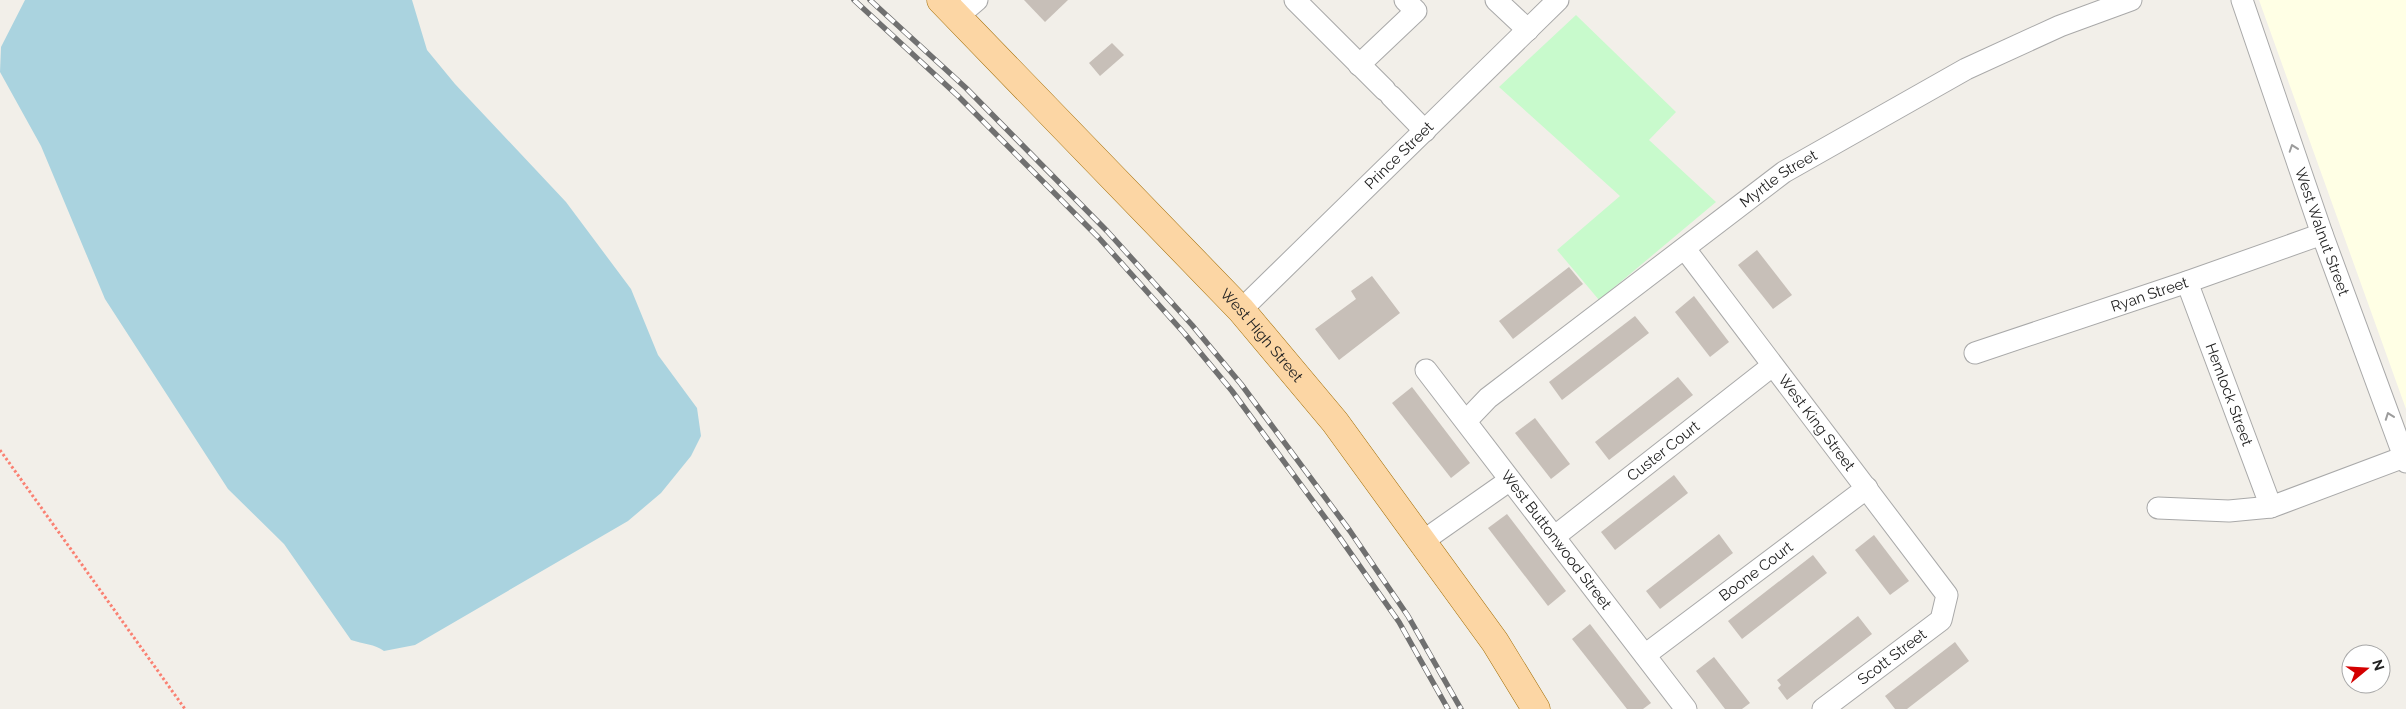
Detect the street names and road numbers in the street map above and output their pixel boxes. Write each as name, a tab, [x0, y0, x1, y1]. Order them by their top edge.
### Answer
street label: Prince Street	[1361, 118, 1437, 193]
street label: Myrtle Street	[1736, 146, 1820, 211]
street label: West Walnut Street	[2291, 165, 2353, 298]
street label: Ryan Street	[2109, 273, 2190, 316]
street label: West High Street	[1216, 285, 1307, 386]
street label: Hemlock Street	[2202, 341, 2256, 448]
street label: West King Street	[1774, 371, 1859, 474]
street label: Custer Court	[1623, 417, 1703, 485]
street label: West Buttonwood Street	[1497, 467, 1615, 613]
street label: Boone Court	[1716, 538, 1797, 605]
street label: Scott Street	[1854, 625, 1930, 689]

